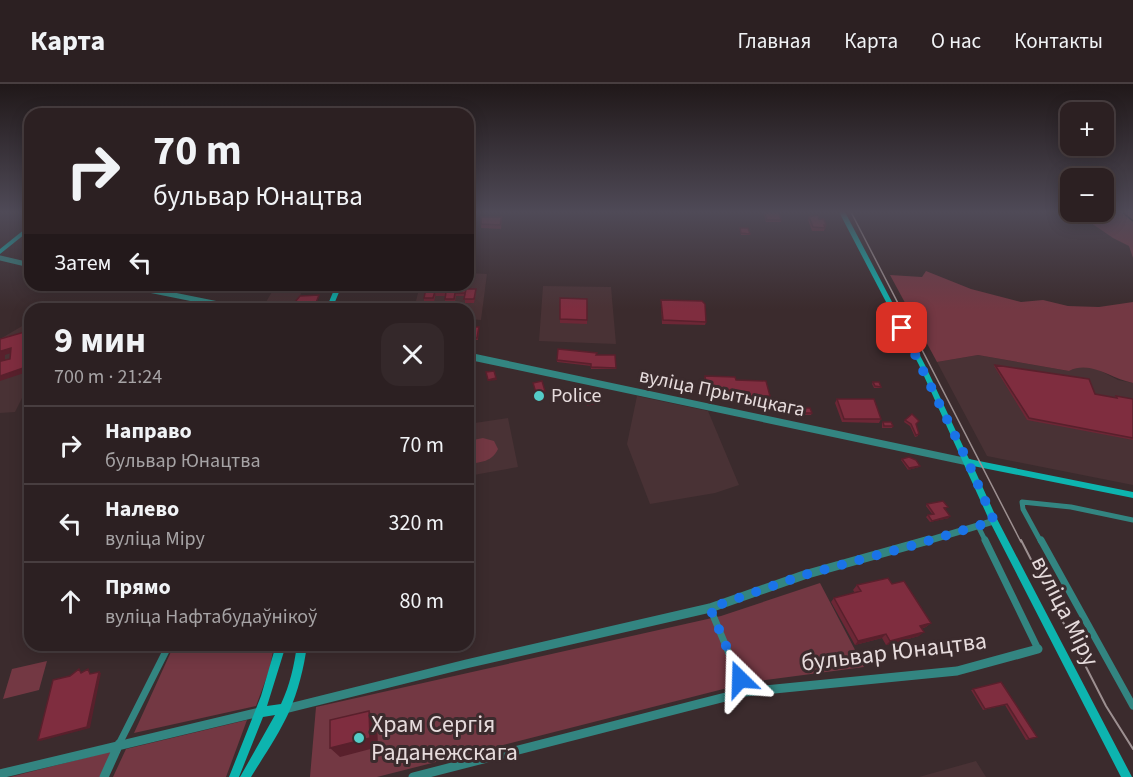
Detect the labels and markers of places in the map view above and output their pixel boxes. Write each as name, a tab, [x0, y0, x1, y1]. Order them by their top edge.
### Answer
pin	[876, 302, 927, 353]
place label: Police	[551, 382, 601, 410]
marker: Police	[532, 389, 546, 403]
place label: Храм Сергія Раданежскага	[371, 707, 518, 770]
marker: Храм Сергія Раданежскага	[352, 731, 366, 745]

